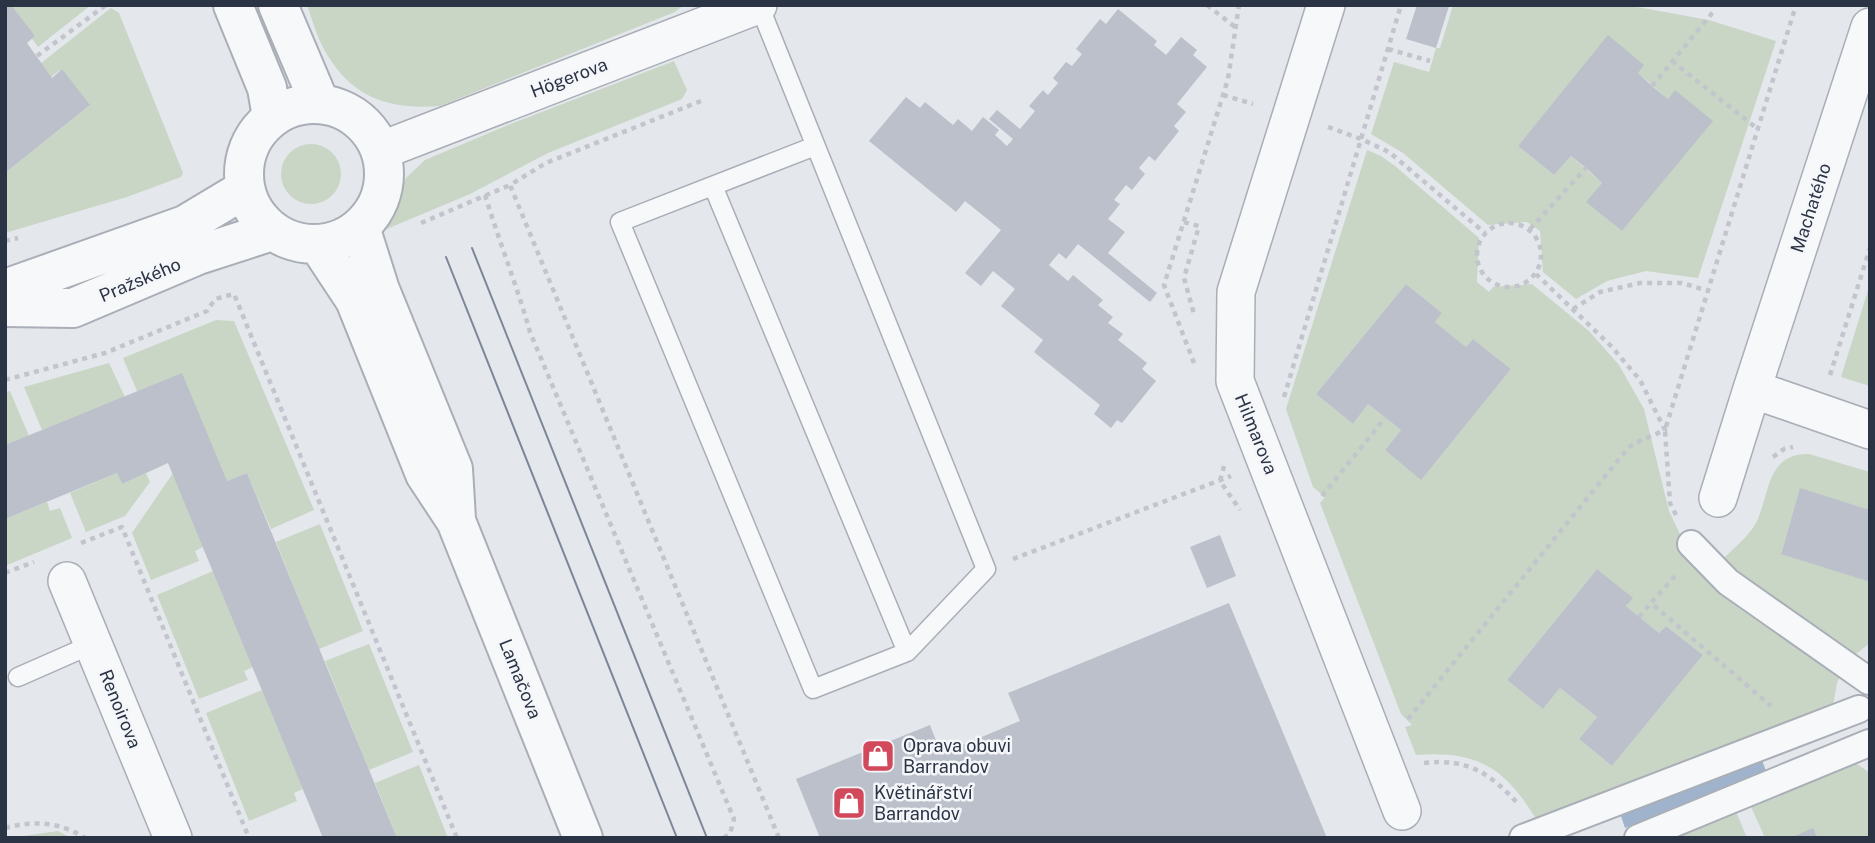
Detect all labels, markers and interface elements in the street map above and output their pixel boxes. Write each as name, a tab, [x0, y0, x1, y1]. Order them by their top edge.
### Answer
street label: Högerova	[527, 53, 610, 102]
street label: Machatého	[1786, 160, 1835, 255]
street label: Pražského	[96, 253, 184, 306]
street label: Hilmarova	[1231, 391, 1282, 477]
street label: Lamačova	[495, 636, 546, 722]
street label: Renoirova	[95, 666, 146, 751]
place label: Oprava obuvi Barrandov	[903, 735, 1011, 777]
shop icon: Oprava obuvi Barrandov	[859, 737, 897, 775]
place label: Květinářství Barrandov	[874, 782, 973, 824]
shop icon: Květinářství Barrandov	[830, 784, 868, 822]

